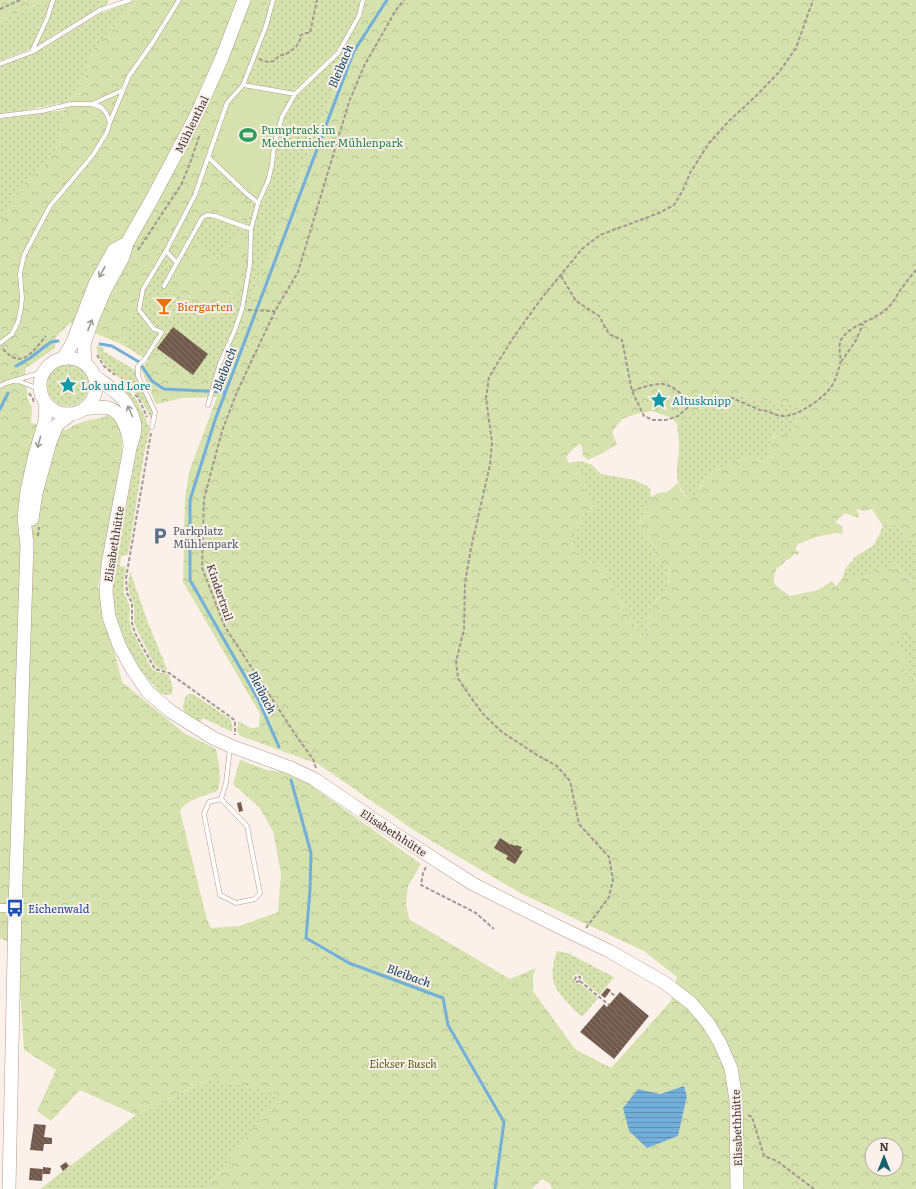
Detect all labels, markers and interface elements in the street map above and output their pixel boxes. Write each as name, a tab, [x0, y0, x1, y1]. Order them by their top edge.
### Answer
water label: Bleibach	[323, 41, 357, 91]
street label: Mühlenthal	[170, 92, 212, 156]
place label: Pumptrack im Mechernicher Mühlenpark	[261, 121, 403, 150]
sports icon: Pumptrack im Mechernicher Mühlenpark	[238, 125, 258, 145]
one-way arrow	[98, 265, 106, 277]
bar icon: Biergarten	[154, 296, 174, 316]
place label: Biergarten	[177, 298, 233, 314]
one-way arrow	[87, 320, 95, 332]
water label: Bleibach	[207, 344, 241, 394]
place icon: Lok und Lore	[58, 375, 78, 395]
place label: Lok und Lore	[81, 377, 151, 393]
place icon: Altusknipp	[649, 390, 669, 410]
place label: Altusknipp	[672, 392, 731, 408]
one-way arrow	[125, 405, 133, 417]
one-way arrow	[35, 435, 42, 448]
street label: Elisabethhütte	[99, 504, 127, 583]
place label: Parkplatz Mühlenpark	[173, 522, 239, 551]
parking icon: Parkplatz Mühlenpark	[150, 526, 170, 546]
street label: Kindertrail	[204, 561, 238, 623]
water label: Bleibach	[245, 667, 281, 717]
street label: Elisabethhütte	[357, 804, 431, 860]
bus stop icon: Eichenwald	[5, 898, 25, 918]
place label: Eichenwald	[28, 900, 90, 916]
water label: Bleibach	[384, 959, 434, 991]
park label: Eickser Busch	[369, 1055, 437, 1071]
street label: Elisabethhütte	[727, 1089, 745, 1167]
north arrow	[864, 1137, 904, 1177]
text: N	[879, 1138, 889, 1154]

